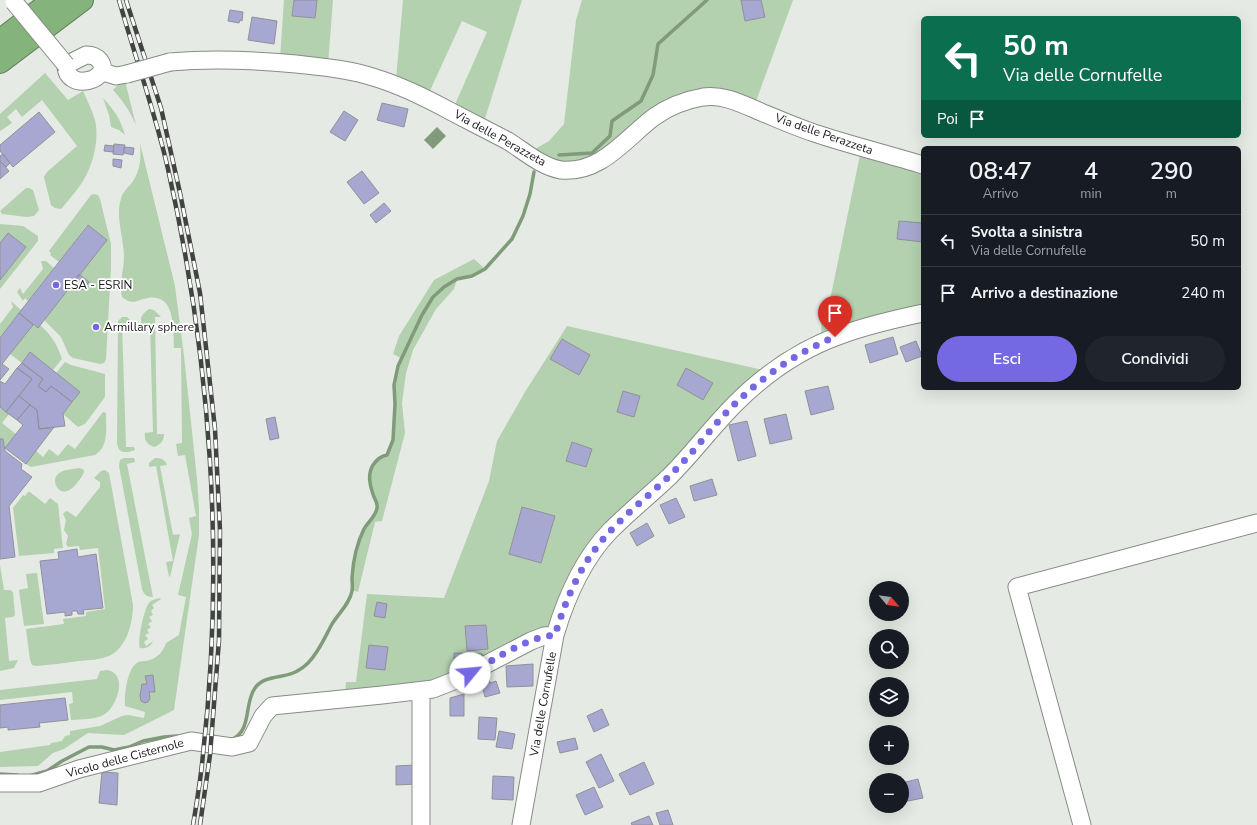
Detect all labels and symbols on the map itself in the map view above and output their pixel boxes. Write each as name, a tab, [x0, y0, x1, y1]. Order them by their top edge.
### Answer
street label: Via delle Perazzeta	[450, 106, 549, 170]
street label: Via delle Perazzeta	[772, 109, 875, 158]
place label: ESA - ESRIN	[64, 277, 132, 293]
marker: ESA - ESRIN	[51, 280, 61, 290]
pin	[818, 296, 852, 337]
place label: Armillary sphere	[104, 319, 194, 335]
marker: Armillary sphere	[91, 322, 101, 332]
north arrow	[869, 581, 909, 621]
street label: Via delle Cornufelle	[526, 650, 560, 759]
position arrow	[449, 652, 491, 694]
street label: Vicolo delle Cisternole	[63, 735, 186, 782]

